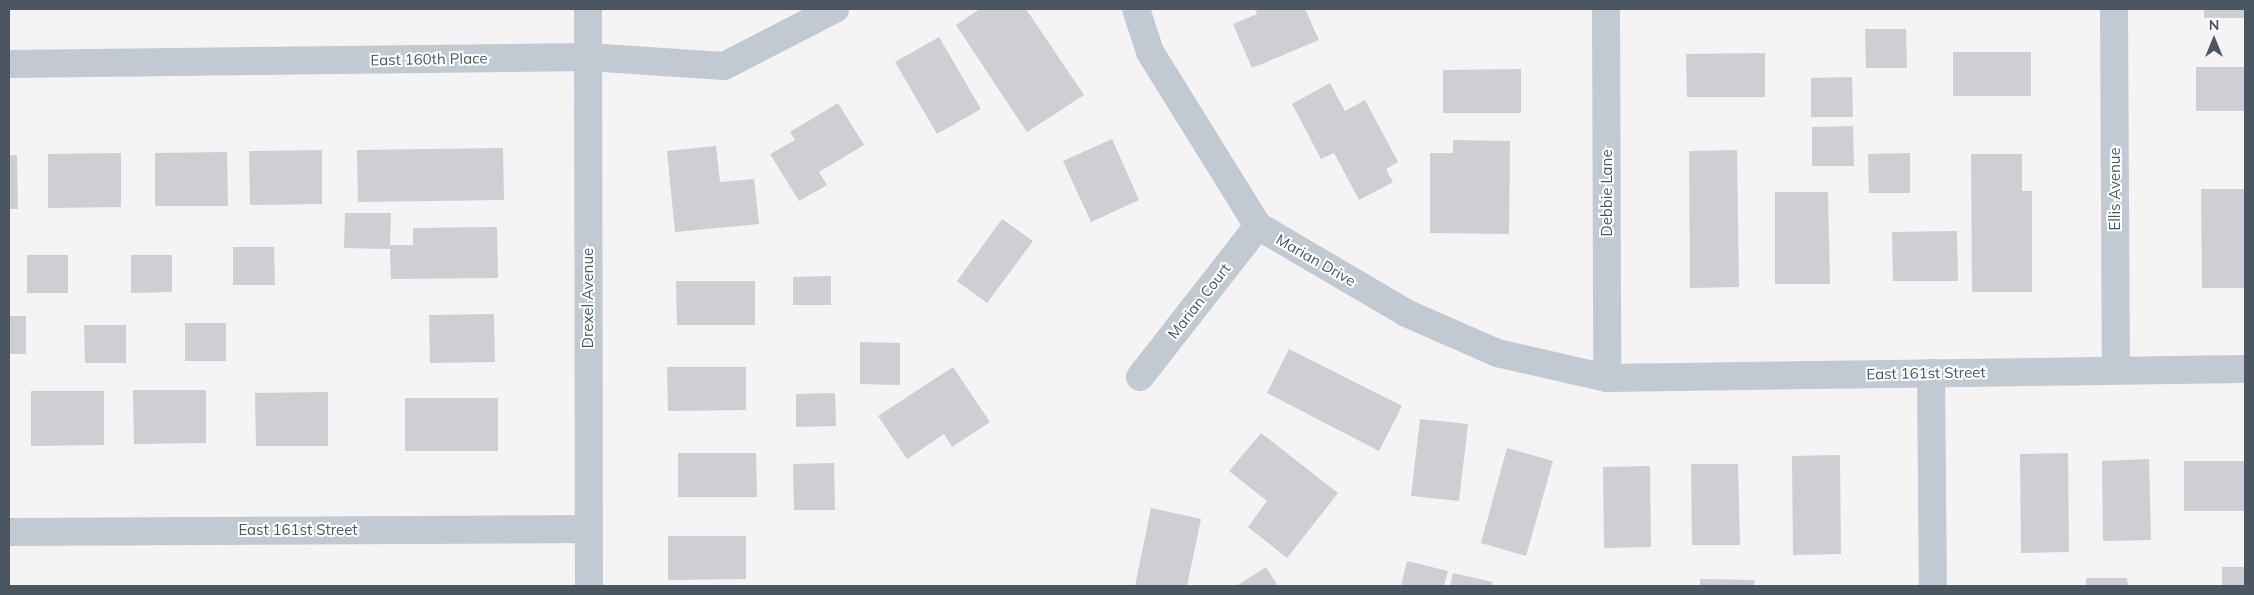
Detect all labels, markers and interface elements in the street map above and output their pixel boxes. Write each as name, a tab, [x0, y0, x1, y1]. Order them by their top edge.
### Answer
north arrow	[2189, 15, 2239, 65]
text: N	[2209, 16, 2219, 34]
street label: East 160th Place	[370, 49, 488, 69]
street label: Ellis Avenue	[2106, 147, 2124, 231]
street label: Debbie Lane	[1598, 149, 1616, 237]
street label: Marian Drive	[1273, 230, 1359, 290]
street label: Drexel Avenue	[579, 248, 597, 348]
street label: Marian Court	[1164, 260, 1234, 342]
street label: East 161st Street	[1866, 363, 1986, 383]
street label: East 161st Street	[238, 521, 358, 539]

